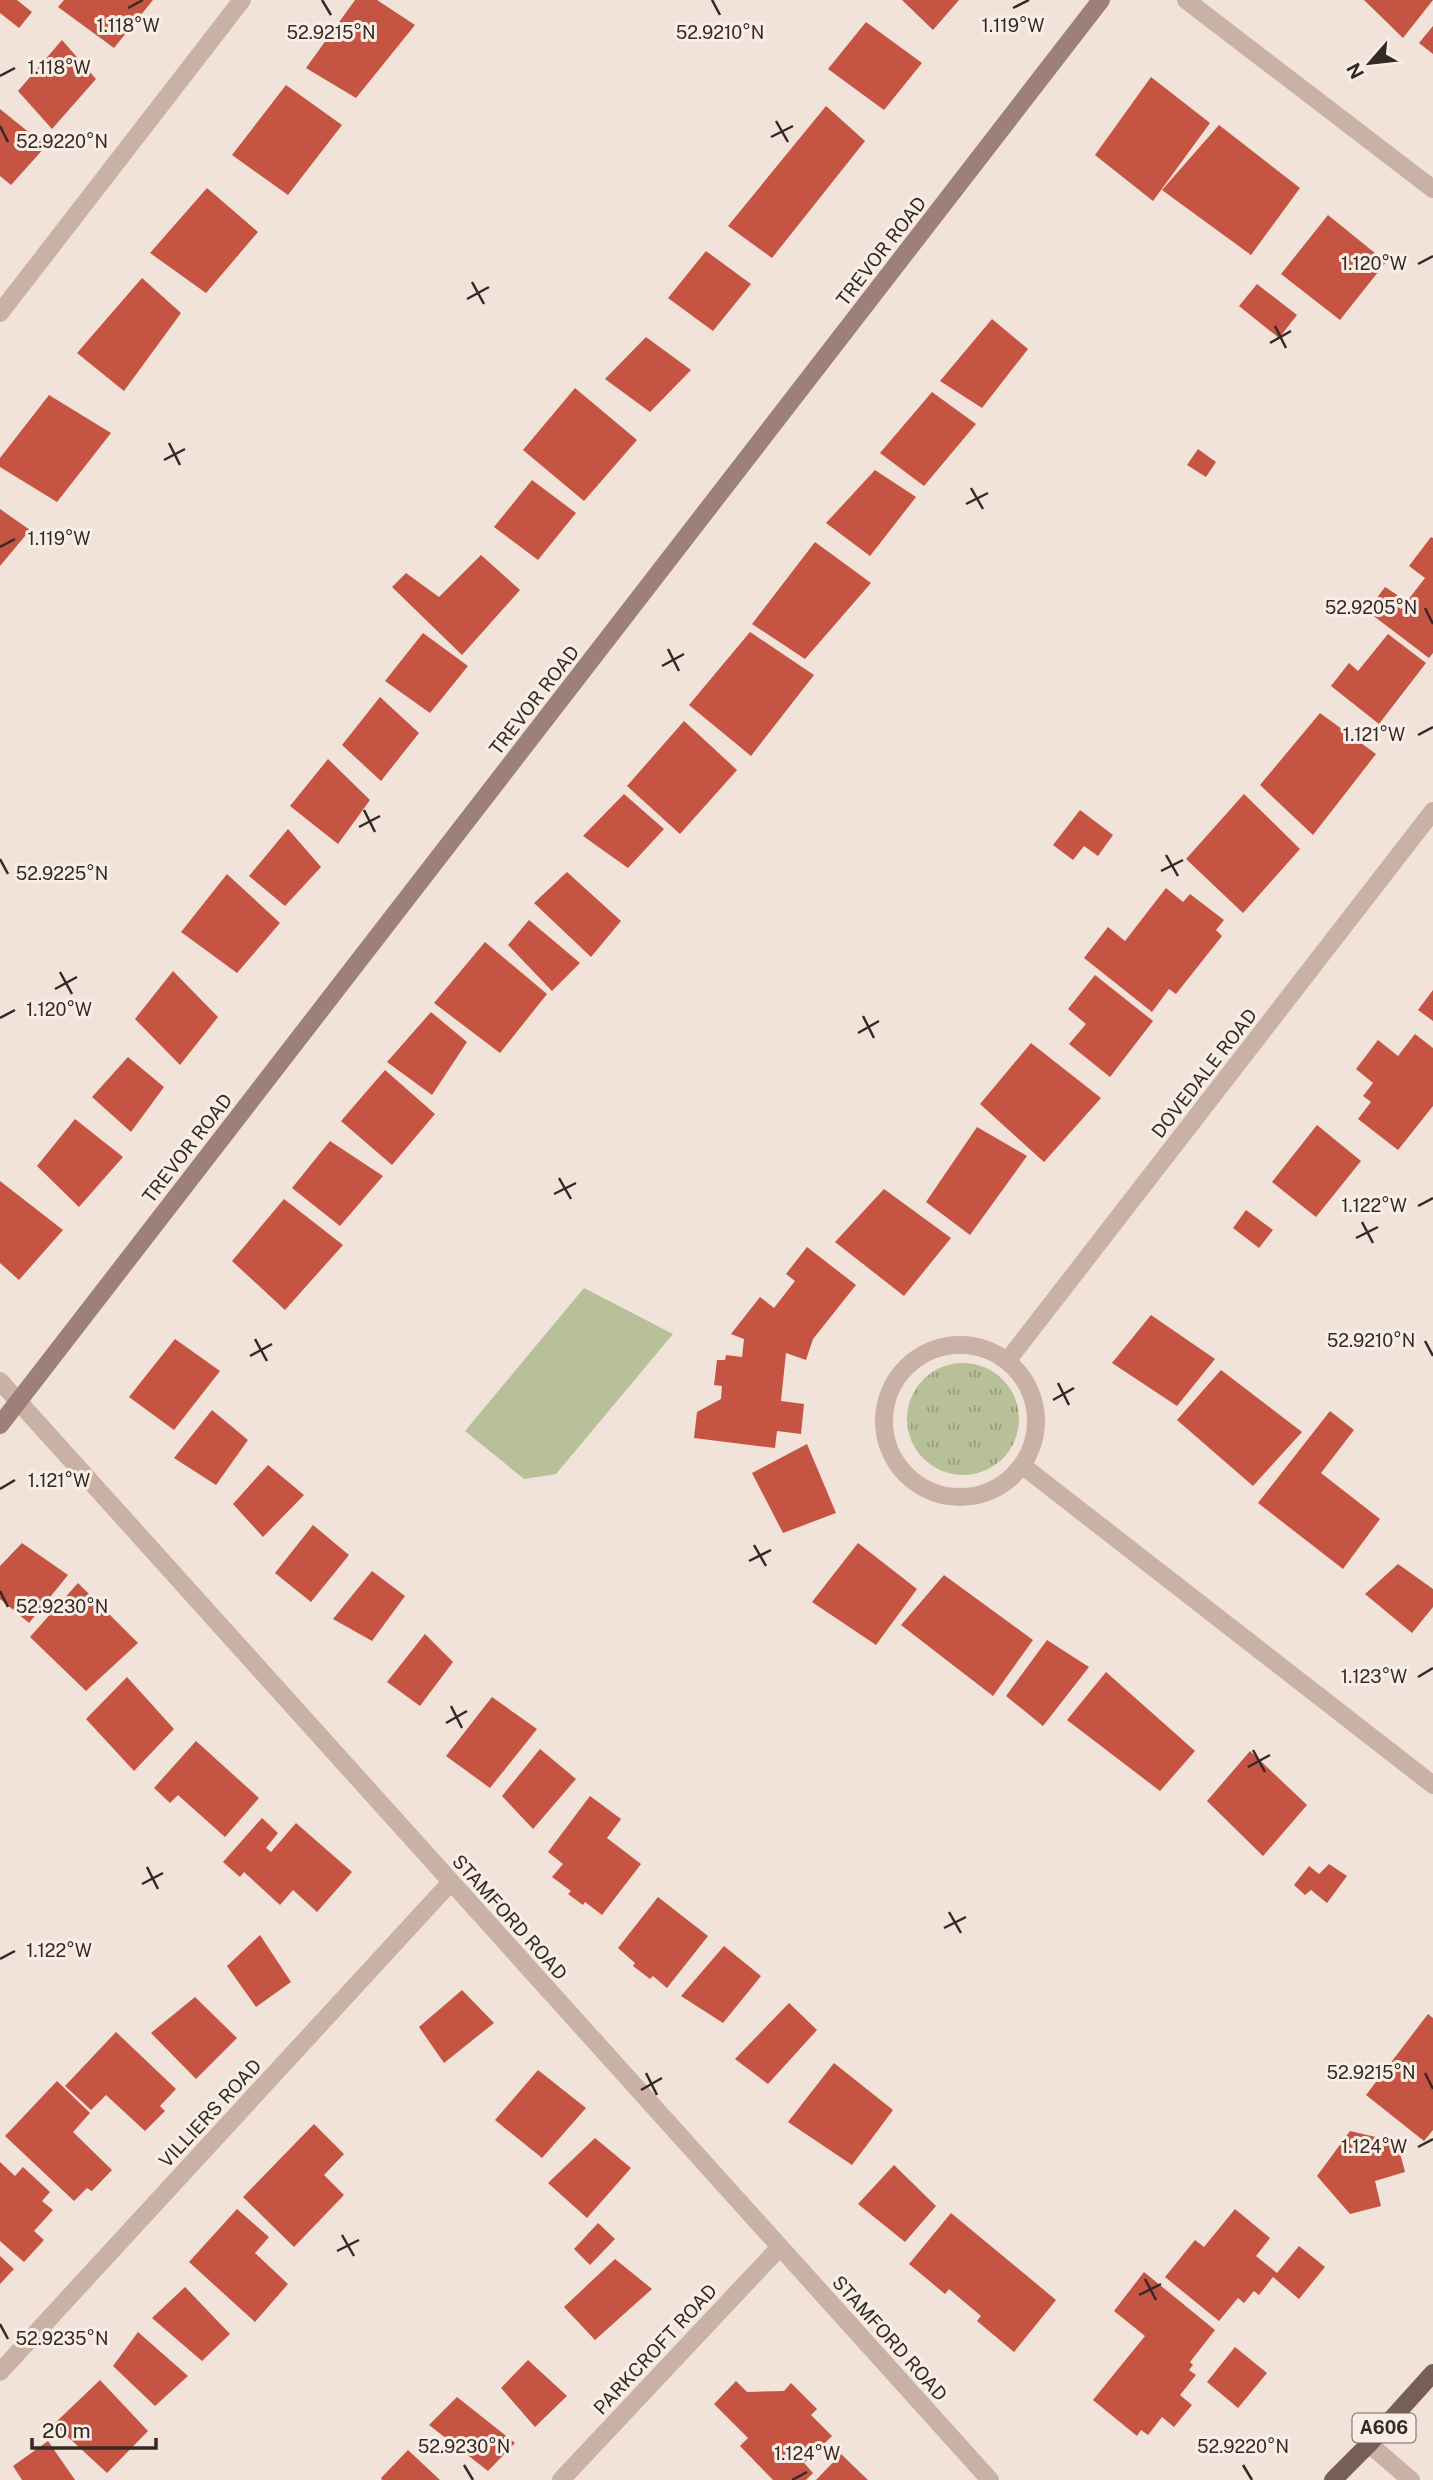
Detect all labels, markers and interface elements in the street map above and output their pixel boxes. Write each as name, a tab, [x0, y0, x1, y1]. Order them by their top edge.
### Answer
text: 1.118°W	[96, 15, 160, 36]
text: 1.119°W	[982, 15, 1044, 36]
text: 52.9215°N	[286, 22, 376, 43]
text: 52.9210°N	[676, 22, 764, 43]
north arrow	[1335, 28, 1405, 98]
text: 1.118°W	[27, 57, 91, 78]
text: N	[1342, 59, 1368, 83]
text: 52.9220°N	[16, 131, 108, 152]
street label: TREVOR ROAD	[832, 192, 930, 310]
text: 1.120°W	[1341, 253, 1407, 274]
text: 1.119°W	[28, 528, 90, 549]
text: 52.9205°N	[1325, 597, 1417, 618]
street label: TREVOR ROAD	[485, 641, 583, 759]
text: 1.121°W	[1343, 724, 1405, 745]
text: 52.9225°N	[16, 863, 108, 884]
text: 1.120°W	[26, 999, 92, 1020]
street label: DOVEDALE ROAD	[1147, 1004, 1261, 1142]
street label: TREVOR ROAD	[138, 1089, 236, 1207]
text: 1.122°W	[1341, 1195, 1407, 1216]
text: 52.9210°N	[1327, 1330, 1415, 1351]
text: 1.121°W	[28, 1470, 90, 1491]
text: 52.9230°N	[16, 1596, 108, 1617]
text: 1.123°W	[1341, 1666, 1407, 1687]
street label: STAMFORD ROAD	[448, 1850, 572, 1984]
text: 1.122°W	[26, 1940, 92, 1961]
street label: VILLIERS ROAD	[154, 2054, 266, 2172]
text: 52.9215°N	[1326, 2062, 1416, 2083]
text: 1.124°W	[1341, 2136, 1407, 2157]
street label: STAMFORD ROAD	[828, 2271, 952, 2405]
street label: PARKCROFT ROAD	[589, 2279, 721, 2419]
text: 52.9235°N	[15, 2328, 109, 2349]
scale bar	[32, 2406, 156, 2450]
road number: A606	[1352, 2414, 1416, 2442]
text: 20 m	[42, 2418, 91, 2443]
text: 52.9230°N	[418, 2436, 510, 2457]
text: 52.9220°N	[1197, 2436, 1289, 2457]
text: 1.124°W	[774, 2443, 840, 2464]

